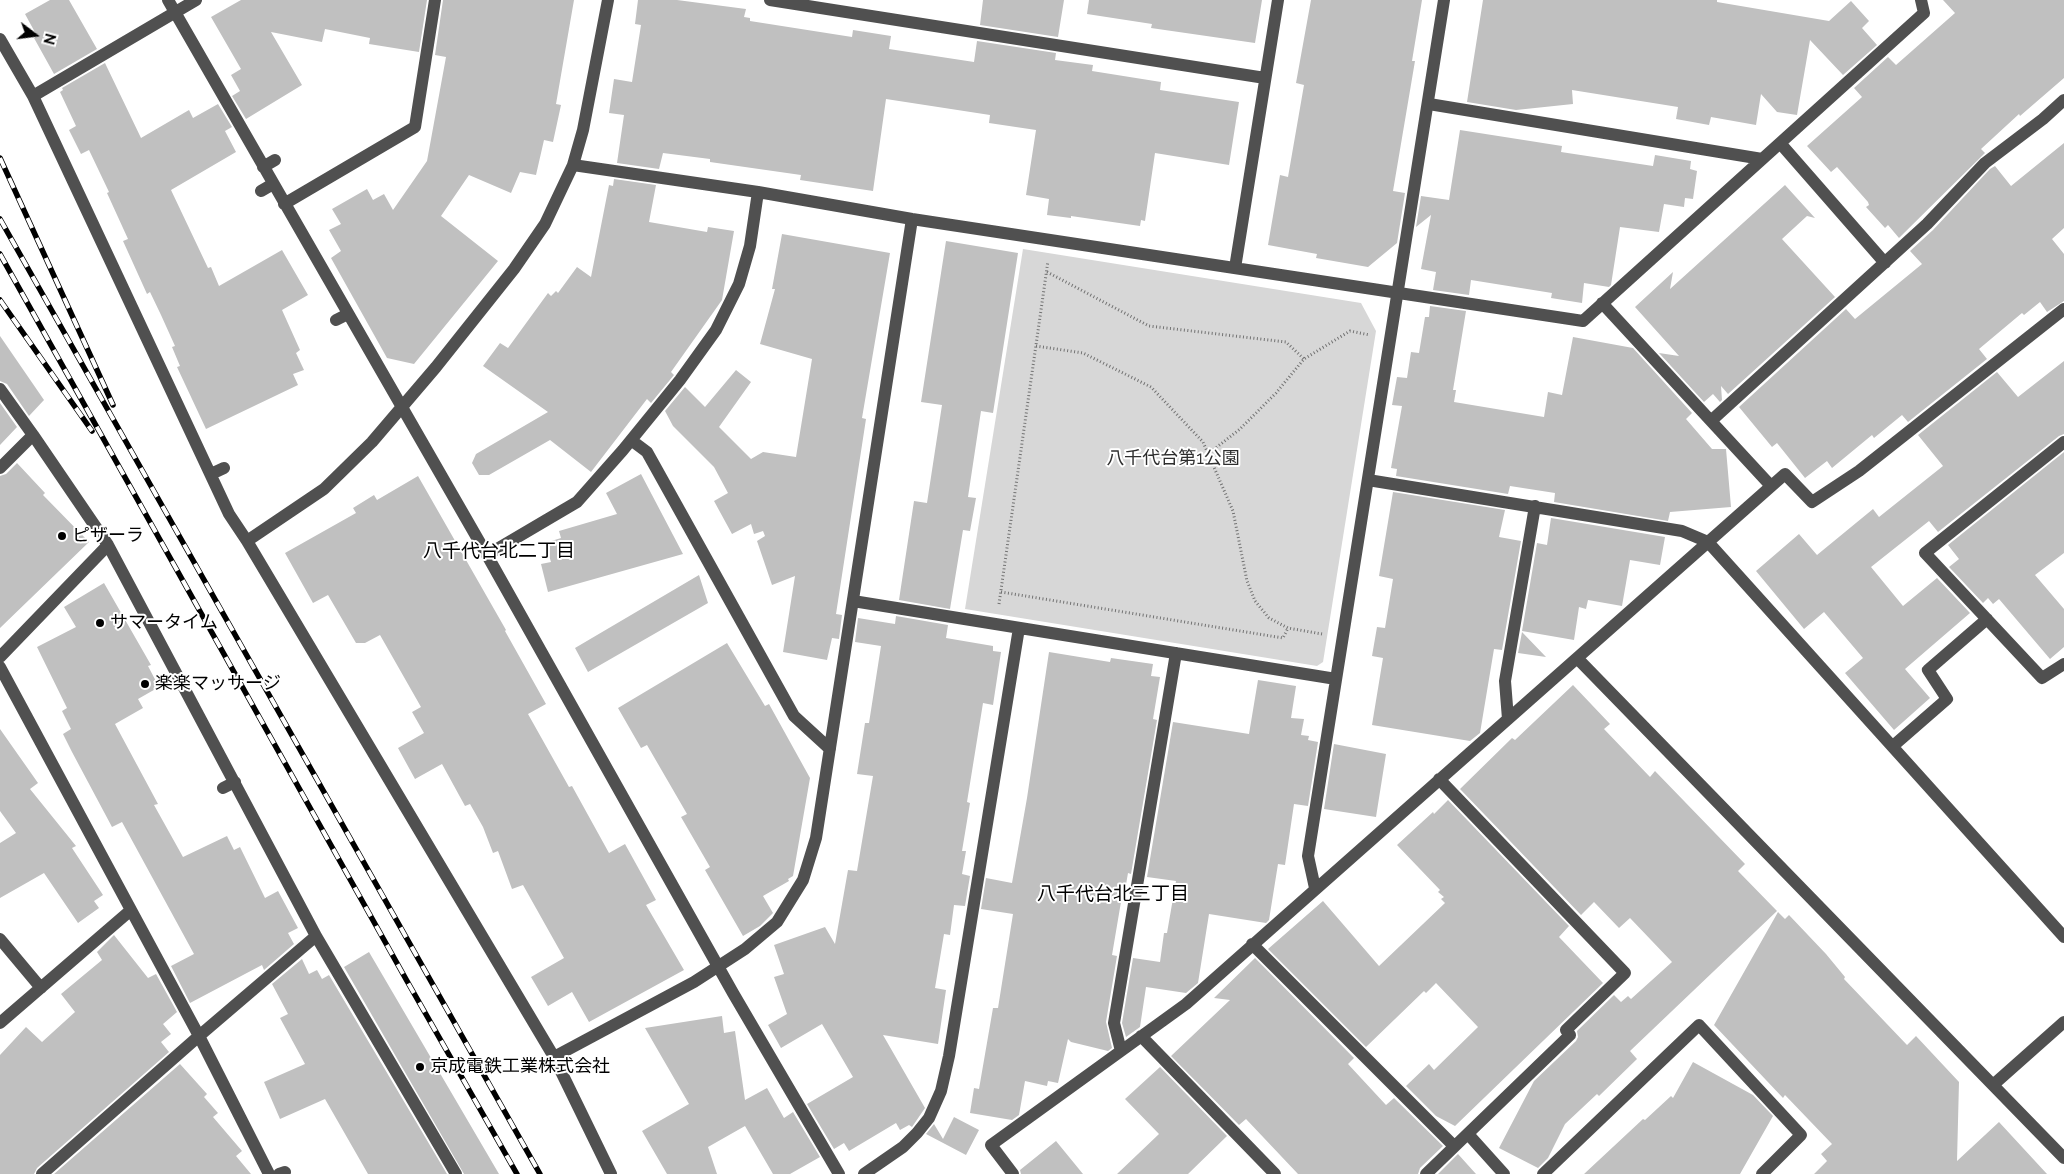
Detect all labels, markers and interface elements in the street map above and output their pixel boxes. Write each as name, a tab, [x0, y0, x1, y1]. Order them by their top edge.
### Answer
north arrow	[10, 10, 60, 60]
text: N	[40, 32, 59, 46]
park label: 八千代台第1公園	[1106, 448, 1240, 470]
place label: ピザーラ	[72, 525, 144, 547]
marker: ピザーラ	[56, 530, 68, 542]
district label: 八千代台北二丁目	[423, 540, 575, 562]
place label: サマータイム	[110, 612, 218, 634]
marker: サマータイム	[94, 617, 106, 629]
place label: 楽楽マッサージ	[155, 673, 281, 695]
marker: 楽楽マッサージ	[139, 678, 151, 690]
district label: 八千代台北三丁目	[1037, 883, 1189, 905]
place label: 京成電鉄工業株式会社	[430, 1056, 610, 1078]
marker: 京成電鉄工業株式会社	[414, 1061, 426, 1073]

